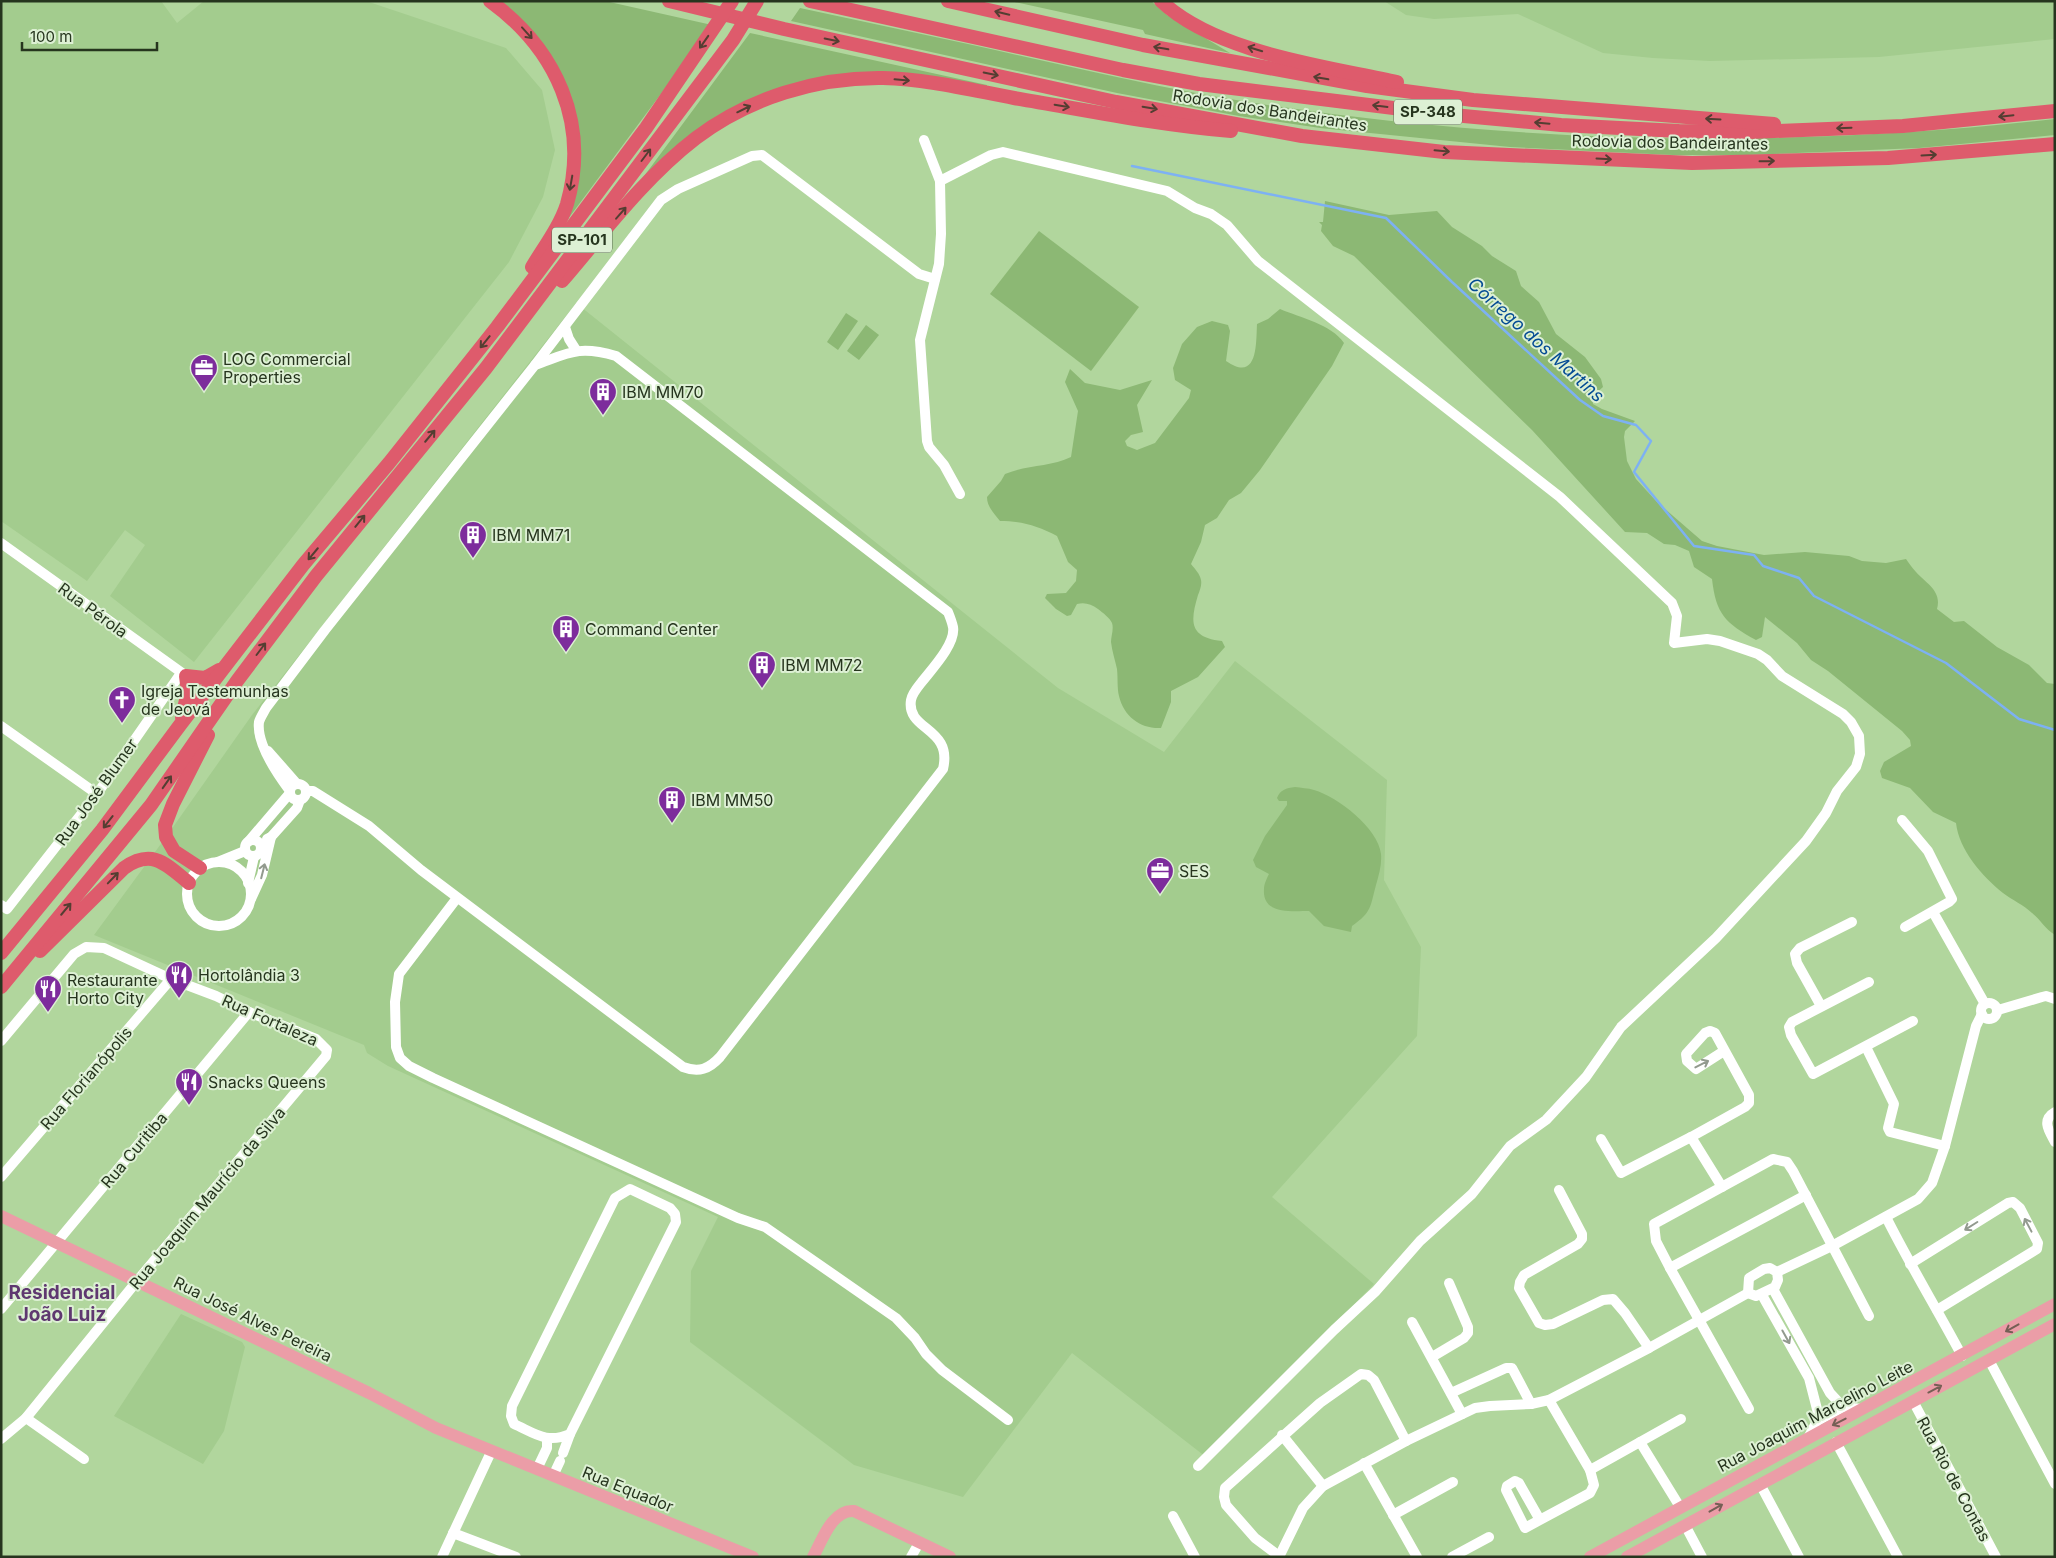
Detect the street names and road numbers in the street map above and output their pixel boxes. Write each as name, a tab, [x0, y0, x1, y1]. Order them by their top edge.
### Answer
street label: Rodovia dos Bandeirantes	[1171, 85, 1369, 135]
road number: SP-348	[1394, 100, 1462, 124]
street label: Rodovia dos Bandeirantes	[1572, 130, 1768, 154]
road number: SP-101	[552, 228, 612, 252]
street label: Rua Pérola	[54, 578, 132, 642]
street label: Rua José Blumer	[50, 735, 142, 849]
street label: Rua Fortaleza	[219, 990, 321, 1050]
street label: Rua Florianópolis	[36, 1022, 136, 1134]
street label: Rua Joaquim Maurício da Silva	[125, 1103, 289, 1293]
street label: Rua Curitiba	[97, 1108, 171, 1192]
street label: Rua José Alves Pereira	[171, 1272, 335, 1366]
street label: Rua Joaquim Marcelino Leite	[1714, 1356, 1916, 1476]
street label: Rua Rio de Contas	[1913, 1413, 1995, 1545]
street label: Rua Equador	[580, 1462, 676, 1516]

